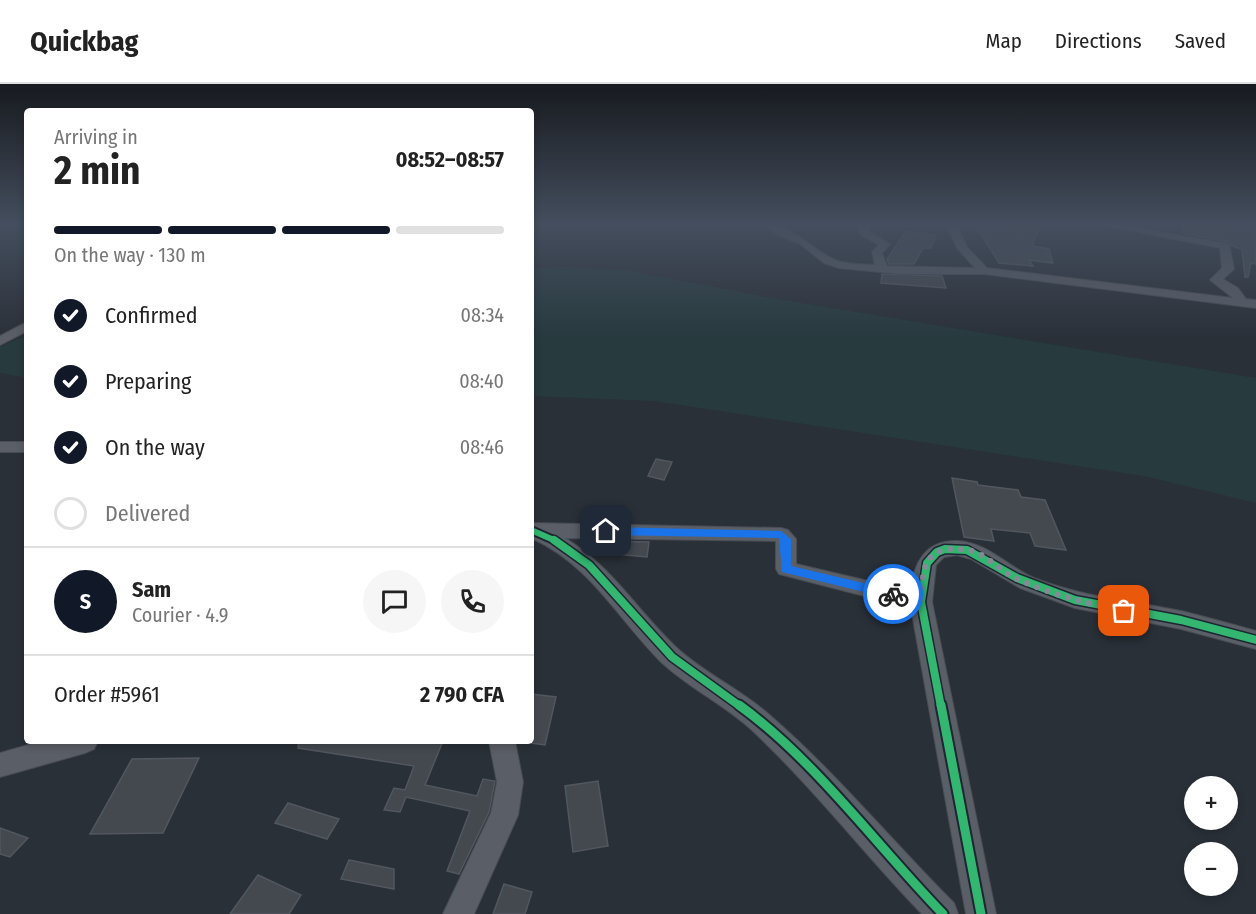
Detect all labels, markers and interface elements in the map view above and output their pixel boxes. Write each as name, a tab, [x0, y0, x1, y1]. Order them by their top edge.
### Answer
text: Quickbag	[30, 25, 138, 58]
text: Map	[985, 28, 1022, 54]
text: Directions	[1055, 28, 1142, 54]
text: Saved	[1175, 28, 1226, 54]
text: Arriving in	[54, 125, 138, 149]
text: 08:52–08:57	[395, 146, 504, 173]
text: 2 min	[54, 148, 140, 194]
text: On the way · 130 m	[54, 243, 206, 267]
icon: check	[54, 299, 87, 332]
text: Confirmed	[105, 302, 198, 329]
text: 08:34	[461, 303, 504, 327]
icon: check	[54, 365, 87, 398]
text: Preparing	[105, 368, 191, 395]
text: 08:40	[459, 369, 504, 393]
icon: check	[54, 431, 87, 464]
text: On the way	[105, 434, 205, 461]
text: 08:46	[460, 435, 504, 459]
text: Delivered	[105, 500, 190, 527]
pin	[580, 505, 631, 556]
icon: home	[589, 514, 622, 547]
courier	[863, 564, 923, 624]
button: chat	[363, 570, 426, 633]
button: phone	[441, 570, 504, 633]
text: Sam	[132, 576, 171, 603]
icon: bike	[877, 578, 910, 611]
pin	[1098, 585, 1149, 636]
text: S	[80, 588, 91, 615]
icon: bag	[1107, 594, 1140, 627]
text: Courier · 4.9	[132, 603, 228, 627]
text: Order #5961	[54, 681, 160, 708]
text: 2 790 CFA	[420, 681, 504, 708]
map controls	[1184, 776, 1238, 896]
button: +	[1184, 776, 1238, 830]
button: −	[1184, 842, 1238, 896]

